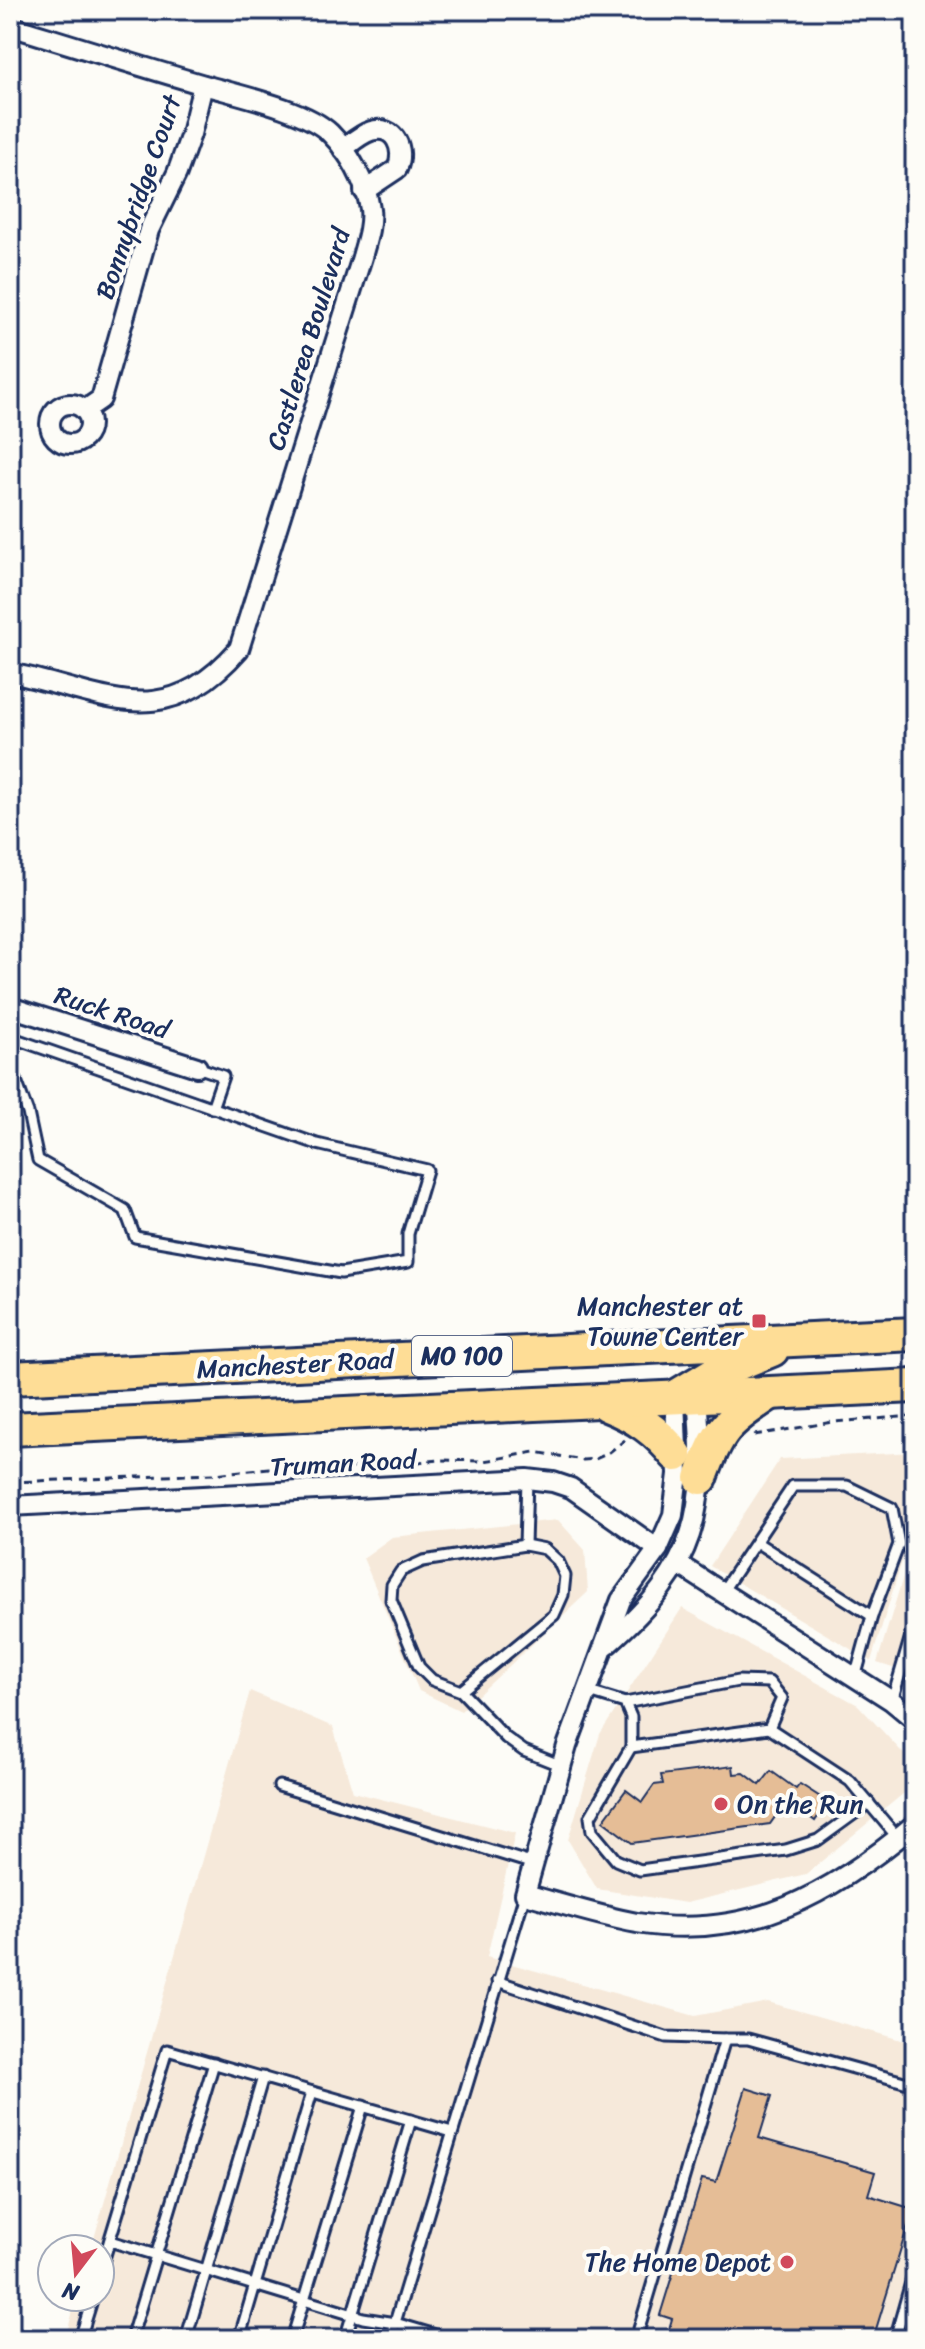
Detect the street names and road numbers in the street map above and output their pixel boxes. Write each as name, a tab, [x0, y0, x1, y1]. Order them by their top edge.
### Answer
street label: Bonnybridge Court	[81, 87, 195, 306]
street label: Castlerea Boulevard	[252, 220, 364, 456]
street label: Ruck Road	[48, 972, 178, 1053]
street label: Manchester Road	[195, 1336, 397, 1392]
road number: MO 100	[412, 1336, 512, 1376]
street label: Truman Road	[269, 1436, 419, 1490]

